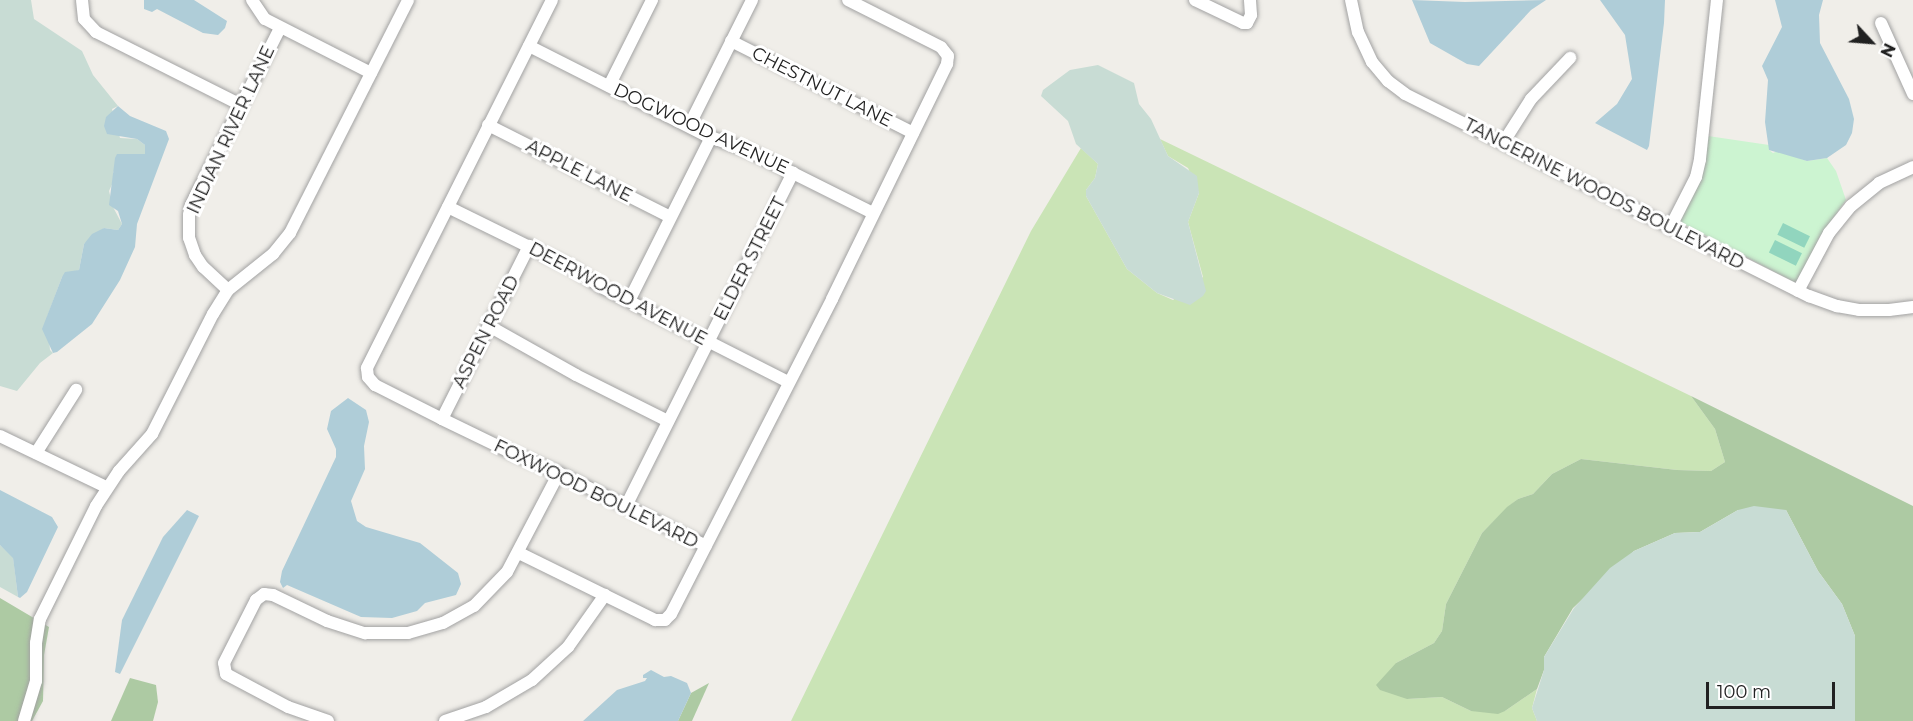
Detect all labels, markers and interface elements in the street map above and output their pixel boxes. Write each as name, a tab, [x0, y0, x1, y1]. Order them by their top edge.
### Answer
north arrow	[1841, 12, 1901, 72]
text: N	[1876, 40, 1899, 60]
street label: INDIAN RIVER LANE	[183, 42, 279, 218]
street label: CHESTNUT LANE	[748, 42, 896, 132]
street label: DOGWOOD AVENUE	[610, 79, 792, 179]
street label: TANGERINE WOODS BOULEVARD	[1460, 114, 1748, 274]
street label: APPLE LANE	[522, 135, 636, 207]
street label: ELDER STREET	[710, 194, 790, 324]
street label: DEERWOOD AVENUE	[525, 238, 711, 350]
street label: ASPEN ROAD	[448, 272, 524, 392]
street label: FOXWOOD BOULEVARD	[490, 435, 702, 553]
scale bar	[1709, 670, 1838, 708]
text: 100 m	[1717, 681, 1771, 703]

